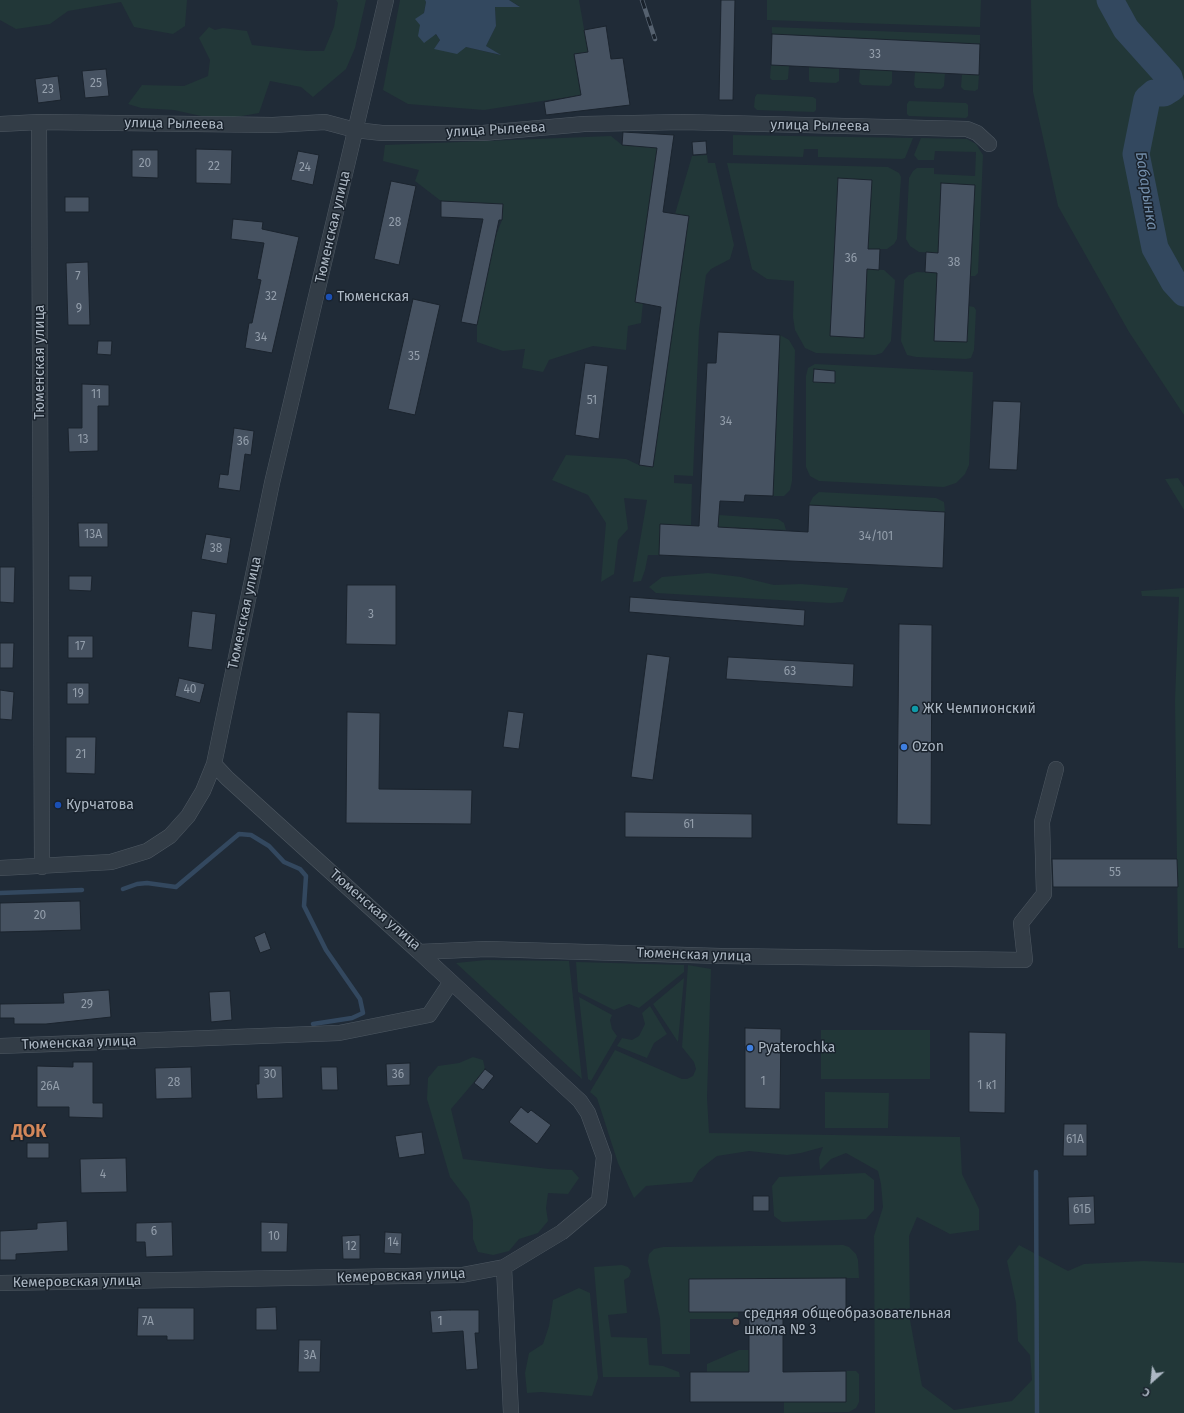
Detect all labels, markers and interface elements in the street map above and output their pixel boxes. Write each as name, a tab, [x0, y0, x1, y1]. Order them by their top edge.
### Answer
house number: 33	[869, 48, 881, 62]
house number: 25	[90, 77, 102, 91]
house number: 23	[42, 83, 54, 97]
street label: улица Рылеева	[124, 115, 224, 133]
street label: улица Рылеева	[770, 117, 870, 135]
street label: улица Рылеева	[446, 119, 546, 141]
water label: Бабарынка	[1131, 151, 1161, 231]
house number: 20	[139, 157, 151, 171]
house number: 22	[208, 160, 220, 174]
house number: 24	[299, 161, 311, 175]
street label: Тюменская улица	[312, 169, 354, 285]
house number: 28	[389, 216, 401, 230]
house number: 36	[845, 252, 857, 266]
house number: 38	[948, 256, 960, 270]
house number: 7	[75, 270, 81, 284]
place label: Тюменская	[337, 289, 409, 305]
house number: 32	[265, 290, 277, 304]
marker: Тюменская	[324, 292, 334, 302]
house number: 9	[76, 302, 82, 316]
street label: Тюменская улица	[32, 305, 48, 419]
house number: 34	[255, 331, 267, 345]
house number: 35	[408, 350, 420, 364]
house number: 11	[91, 388, 101, 402]
house number: 51	[587, 394, 597, 408]
house number: 34	[720, 415, 732, 429]
house number: 13	[77, 433, 89, 447]
house number: 36	[237, 435, 249, 449]
house number: 13А	[84, 528, 102, 542]
house number: 34/101	[859, 530, 893, 544]
house number: 38	[210, 542, 222, 556]
street label: Тюменская улица	[225, 555, 265, 671]
house number: 3	[368, 608, 374, 622]
house number: 17	[75, 640, 85, 654]
house number: 63	[784, 665, 796, 679]
house number: 40	[183, 683, 197, 697]
house number: 19	[72, 687, 84, 701]
place label: ЖК Чемпионский	[923, 701, 1036, 717]
marker: ЖК Чемпионский	[910, 704, 920, 714]
place label: Ozon	[912, 739, 944, 755]
marker: Ozon	[899, 742, 909, 752]
house number: 21	[76, 748, 86, 762]
place label: Курчатова	[66, 797, 134, 813]
marker: Курчатова	[53, 800, 63, 810]
house number: 61	[683, 818, 695, 832]
street label: Тюменская улица	[326, 866, 424, 954]
house number: 55	[1109, 866, 1121, 880]
house number: 20	[34, 909, 46, 923]
street label: Тюменская улица	[636, 945, 752, 965]
house number: 29	[81, 998, 93, 1012]
street label: Тюменская улица	[21, 1033, 137, 1053]
place label: Pyaterochka	[758, 1040, 835, 1056]
marker: Pyaterochka	[745, 1043, 755, 1053]
house number: 30	[264, 1068, 276, 1082]
house number: 36	[392, 1068, 404, 1082]
house number: 1	[760, 1075, 766, 1089]
house number: 28	[168, 1076, 180, 1090]
house number: 1 к1	[977, 1079, 997, 1093]
house number: 26А	[40, 1080, 60, 1094]
district label: ДОК	[12, 1121, 46, 1143]
house number: 61А	[1066, 1133, 1084, 1147]
house number: 4	[100, 1168, 106, 1182]
house number: 61Б	[1073, 1203, 1091, 1217]
house number: 6	[151, 1225, 157, 1239]
house number: 10	[268, 1230, 280, 1244]
house number: 14	[387, 1236, 399, 1250]
house number: 12	[345, 1240, 357, 1254]
street label: Кемеровская улица	[336, 1265, 466, 1287]
street label: Кемеровская улица	[12, 1272, 142, 1292]
place label: средняя общеобразовательная школа № 3	[744, 1306, 951, 1338]
house number: 7А	[142, 1315, 154, 1329]
house number: 1	[437, 1315, 443, 1329]
marker: средняя общеобразовательная школа № 3	[731, 1317, 741, 1327]
house number: 3А	[304, 1349, 316, 1363]
north arrow	[1132, 1361, 1172, 1401]
text: С	[1141, 1385, 1152, 1399]

